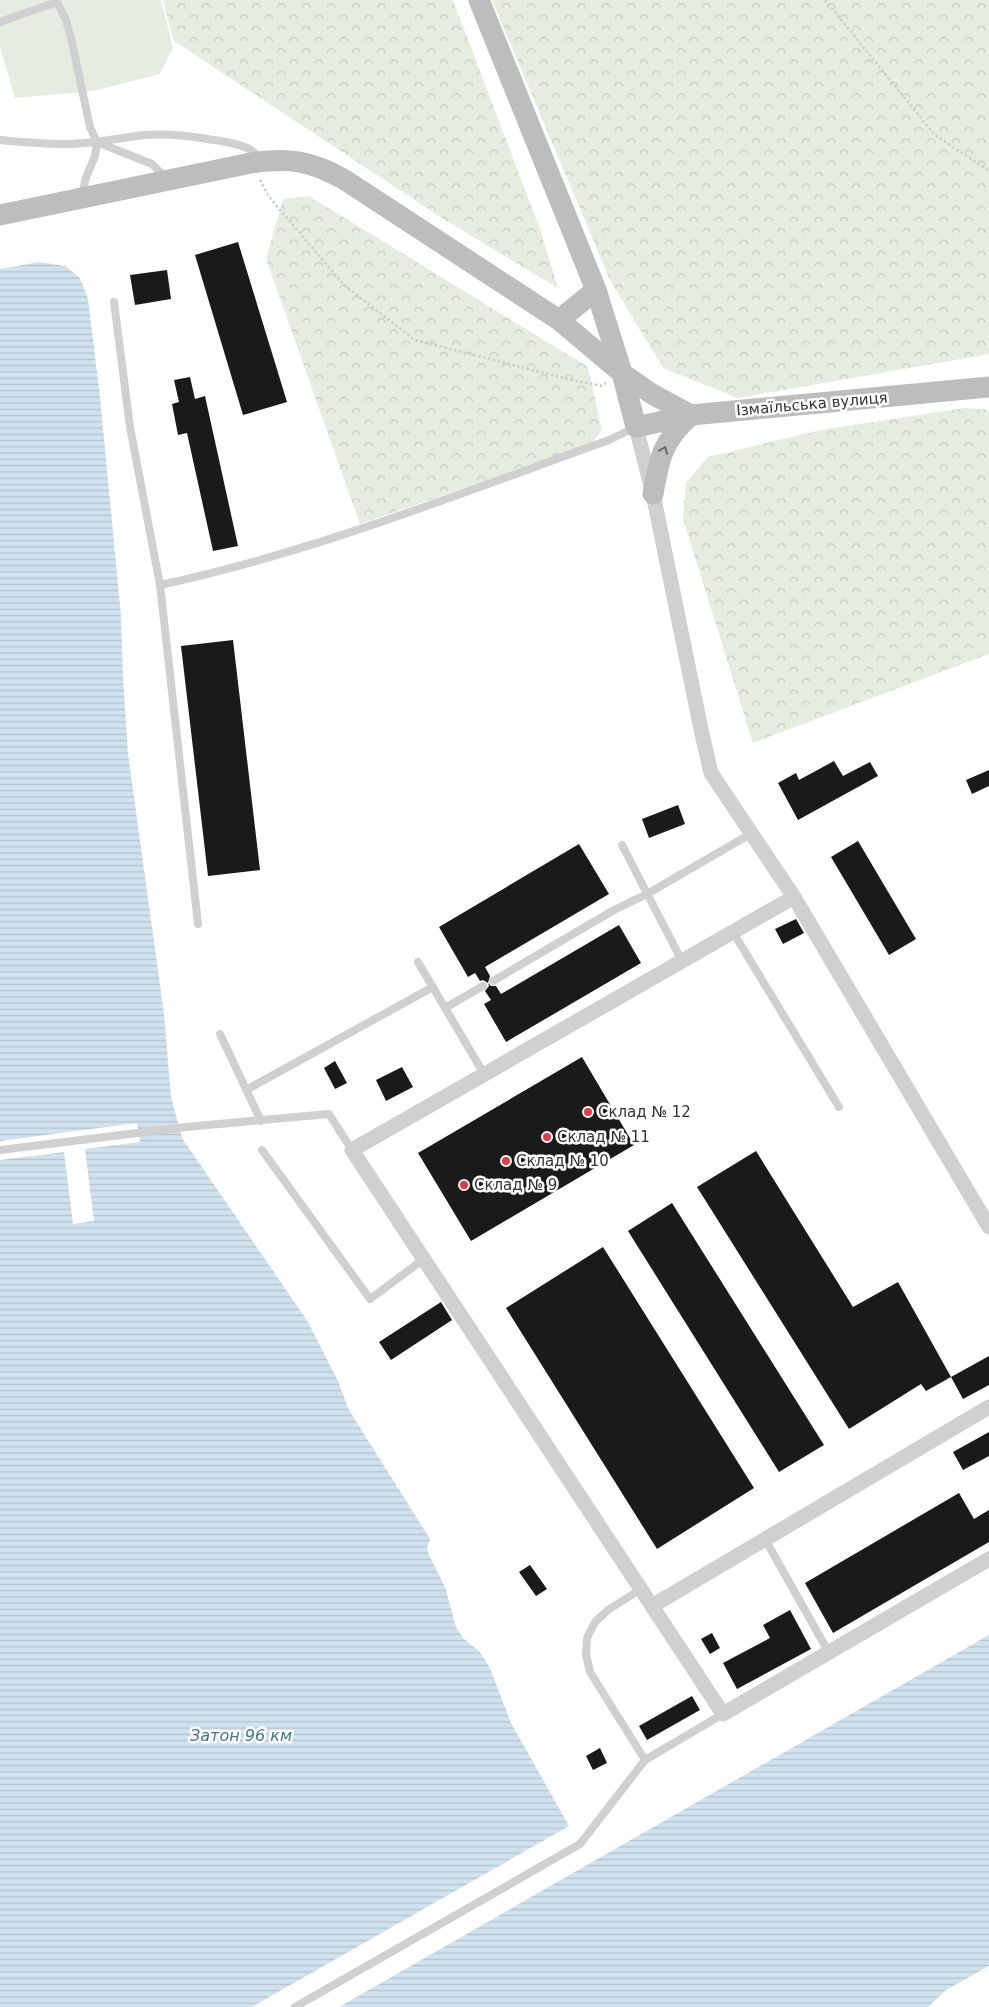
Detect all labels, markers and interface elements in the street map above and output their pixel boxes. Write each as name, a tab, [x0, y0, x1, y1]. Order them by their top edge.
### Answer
street label: Ізмаїльська вулиця	[736, 388, 888, 420]
one-way arrow	[658, 446, 668, 455]
place label: Склад № 12	[598, 1103, 691, 1121]
marker: Склад № 12	[582, 1106, 594, 1118]
place label: Склад № 11	[557, 1128, 650, 1146]
marker: Склад № 11	[541, 1131, 553, 1143]
place label: Склад № 10	[516, 1152, 609, 1170]
marker: Склад № 10	[500, 1155, 512, 1167]
place label: Склад № 9	[474, 1176, 557, 1194]
marker: Склад № 9	[458, 1179, 470, 1191]
water label: Затон 96 км	[190, 1726, 292, 1745]

